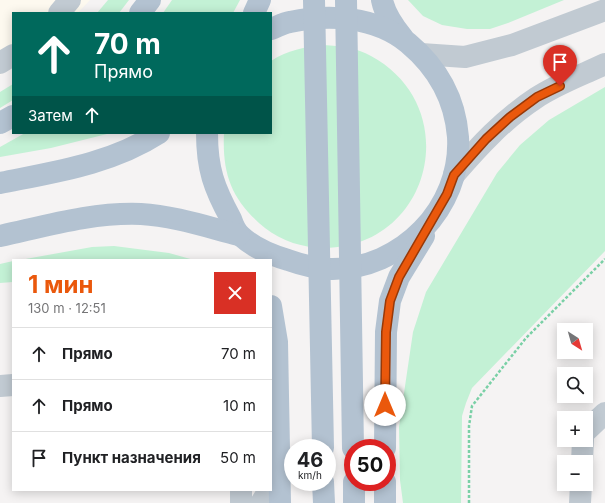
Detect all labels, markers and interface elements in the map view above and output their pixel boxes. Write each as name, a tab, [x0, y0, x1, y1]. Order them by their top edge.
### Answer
text: 70 m	[94, 27, 161, 61]
icon: ahead	[28, 28, 80, 80]
pin	[543, 45, 577, 86]
icon: arrive	[549, 51, 571, 73]
text: Прямо	[94, 61, 153, 82]
icon: ahead	[81, 104, 103, 126]
text: Затем	[28, 106, 73, 125]
text: 1 мин	[28, 270, 93, 299]
button: close	[214, 272, 256, 314]
text: 130 m · 12:51	[28, 300, 106, 316]
north arrow	[557, 323, 593, 359]
map controls	[557, 323, 593, 491]
icon: ahead	[28, 343, 50, 365]
text: Прямо	[62, 344, 113, 363]
text: 70 m	[221, 344, 256, 363]
button: search	[557, 367, 593, 403]
position arrow	[364, 384, 406, 426]
icon: ahead	[28, 395, 50, 417]
text: Прямо	[62, 396, 113, 415]
text: 10 m	[223, 396, 256, 415]
button: +	[557, 411, 593, 447]
speed limit sign: 50	[344, 439, 396, 491]
icon: arrive	[28, 447, 50, 469]
text: Пункт назначения	[62, 448, 201, 467]
text: 50 m	[220, 448, 256, 467]
text: 46	[297, 448, 323, 472]
button: −	[557, 455, 593, 491]
text: km/h	[298, 469, 322, 481]

